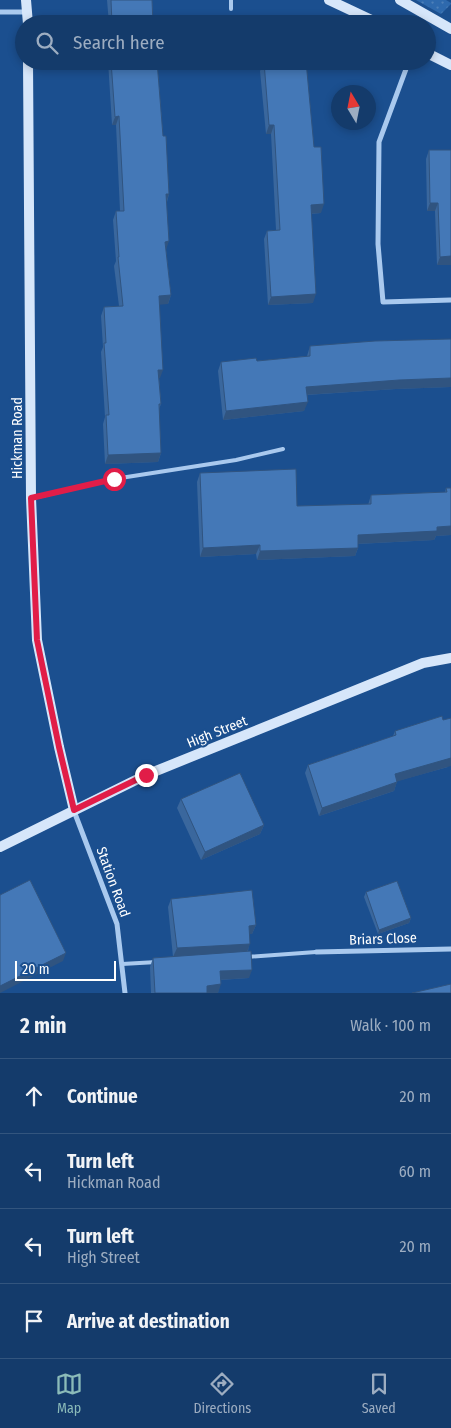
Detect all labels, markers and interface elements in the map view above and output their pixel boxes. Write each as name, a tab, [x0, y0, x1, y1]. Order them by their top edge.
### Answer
search box	[15, 15, 436, 70]
icon: search	[33, 29, 61, 57]
text: Search here	[73, 31, 165, 54]
north arrow	[331, 85, 376, 130]
street label: Hickman Road	[9, 397, 26, 479]
route start	[103, 468, 126, 491]
street label: High Street	[184, 712, 250, 752]
route end	[135, 764, 158, 787]
street label: Station Road	[92, 845, 134, 919]
street label: Briars Close	[349, 929, 417, 949]
scale bar	[15, 958, 116, 981]
text: 20 m	[22, 961, 50, 978]
text: 2 min	[20, 1013, 67, 1039]
text: Walk · 100 m	[350, 1016, 431, 1035]
icon: ahead	[20, 1082, 48, 1110]
text: Continue	[67, 1085, 138, 1108]
text: 20 m	[400, 1087, 431, 1106]
text: Turn left	[67, 1150, 134, 1173]
icon: left	[20, 1157, 48, 1185]
text: 60 m	[399, 1162, 431, 1181]
text: Hickman Road	[67, 1173, 161, 1192]
text: Turn left	[67, 1225, 134, 1248]
icon: left	[20, 1232, 48, 1260]
text: 20 m	[400, 1237, 431, 1256]
text: High Street	[67, 1248, 140, 1267]
icon: arrive	[20, 1307, 48, 1335]
text: Arrive at destination	[67, 1310, 230, 1333]
tab: Map	[55, 1370, 83, 1417]
tab: Directions	[193, 1370, 251, 1417]
tab: Saved	[362, 1370, 396, 1417]

